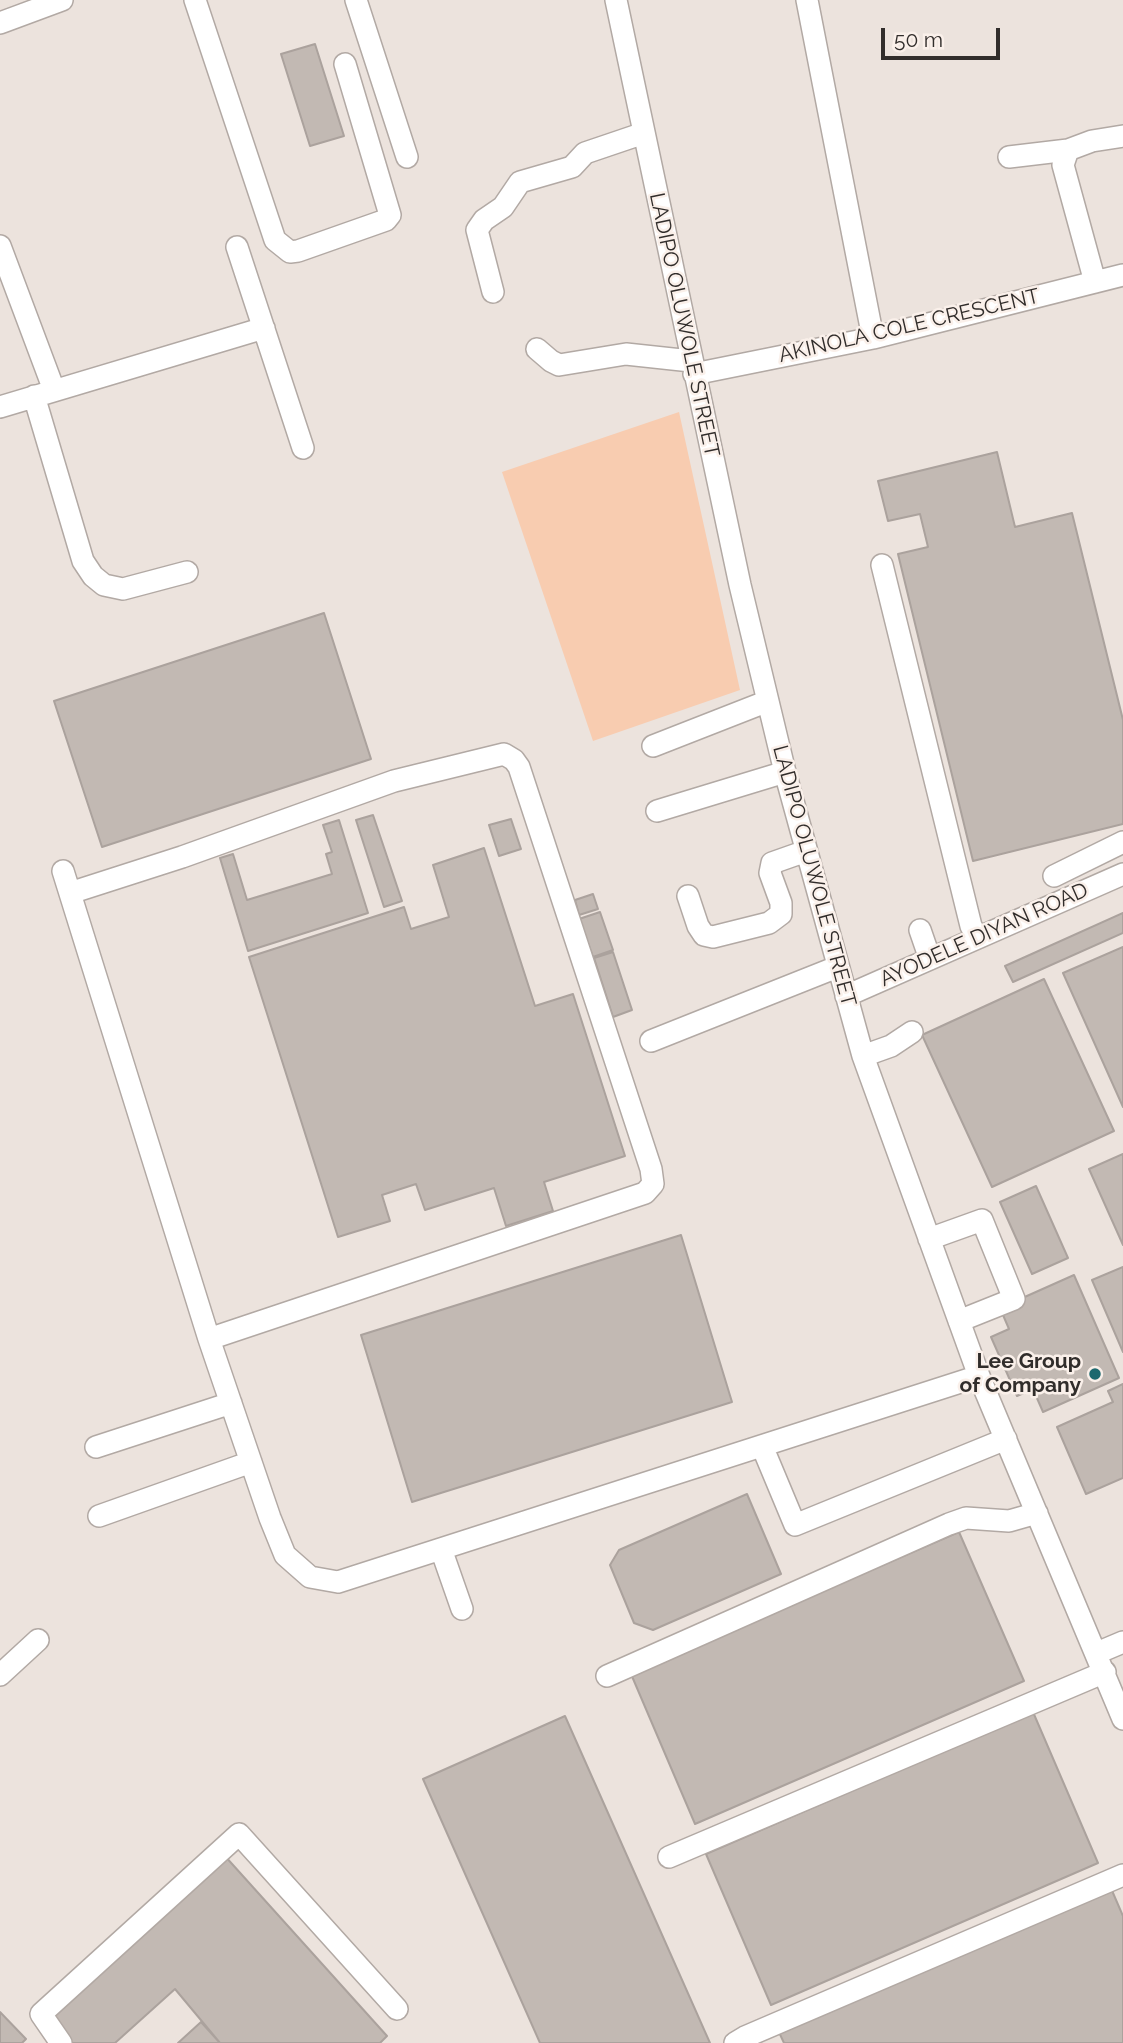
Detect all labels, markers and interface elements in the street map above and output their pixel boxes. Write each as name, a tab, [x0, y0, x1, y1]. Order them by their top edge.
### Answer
scale bar	[885, 14, 1004, 58]
text: 50 m	[894, 27, 943, 52]
street label: LADIPO OLUWOLE STREET	[644, 191, 724, 459]
street label: AKINOLA COLE CRESCENT	[776, 284, 1042, 368]
street label: LADIPO OLUWOLE STREET	[767, 743, 861, 1009]
street label: AYODELE DIYAN ROAD	[876, 878, 1092, 992]
place label: Lee Group of Company	[960, 1349, 1081, 1399]
marker: Lee Group of Company	[1087, 1366, 1103, 1382]

